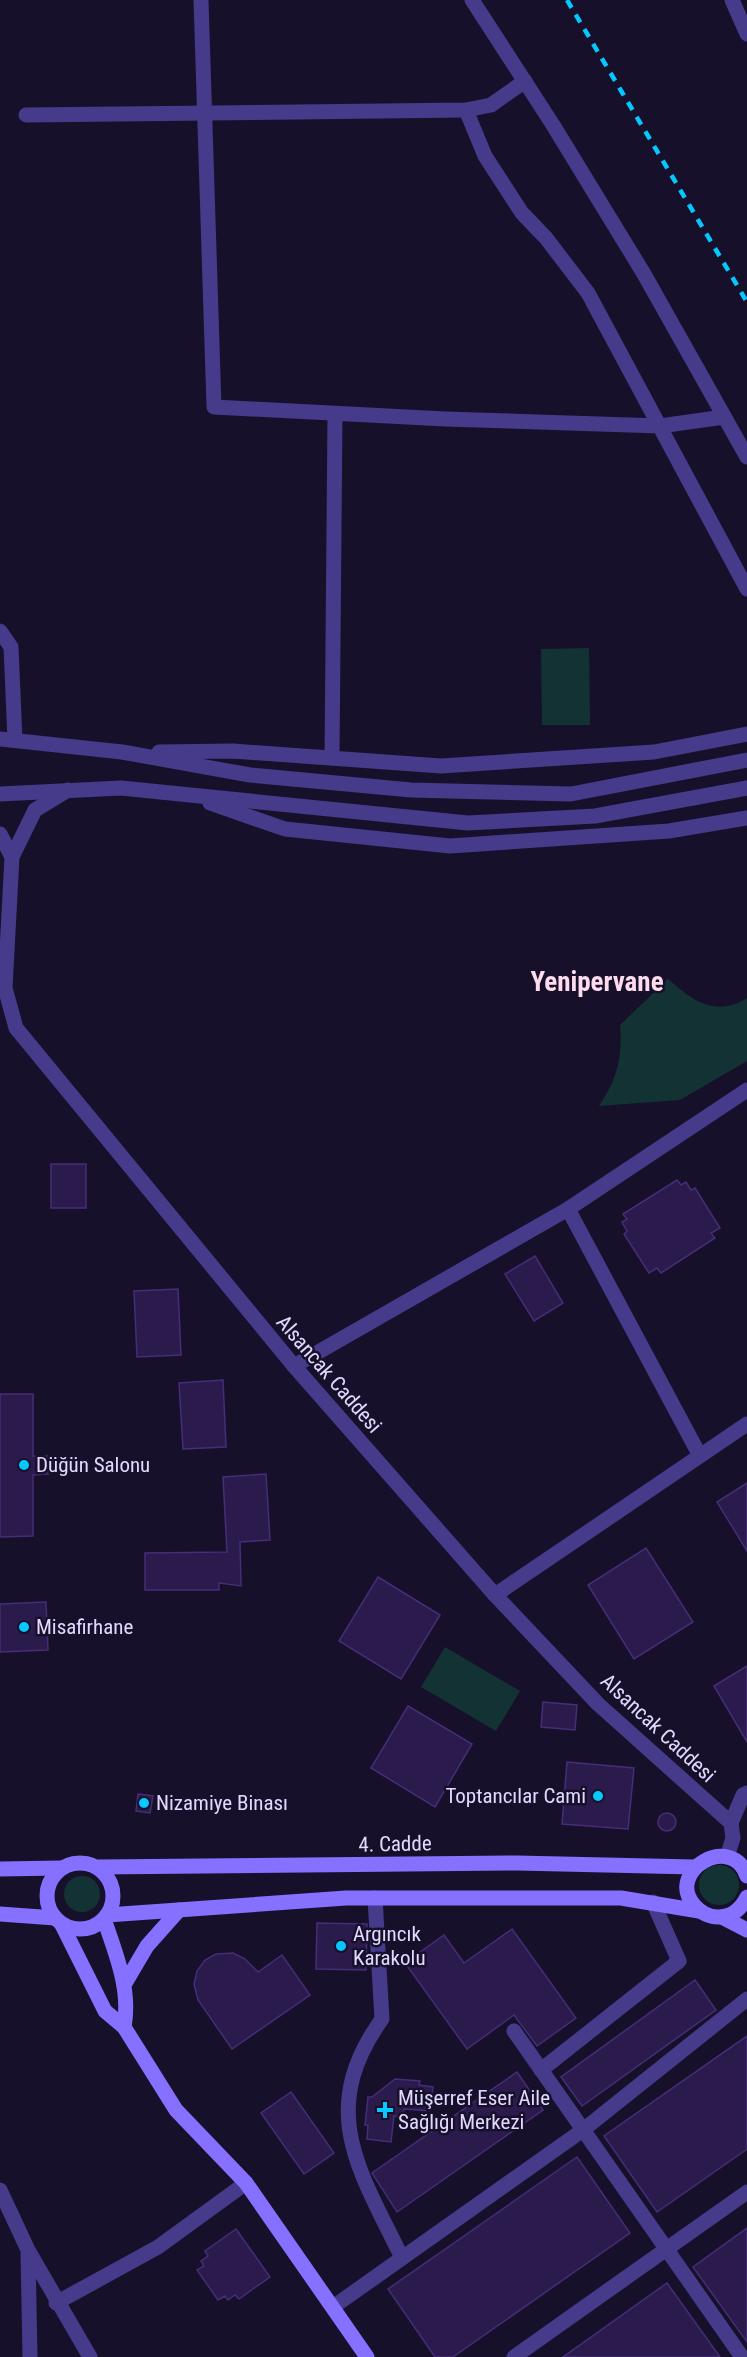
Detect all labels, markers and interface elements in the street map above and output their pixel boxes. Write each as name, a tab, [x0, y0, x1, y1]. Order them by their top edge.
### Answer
district label: Yenipervane	[530, 966, 664, 998]
street label: Alsancak Caddesi	[271, 1310, 387, 1438]
place label: Düğün Salonu	[36, 1453, 150, 1477]
marker: Düğün Salonu	[17, 1458, 31, 1472]
place label: Misafirhane	[36, 1615, 133, 1639]
marker: Misafirhane	[17, 1620, 31, 1634]
street label: Alsancak Caddesi	[596, 1669, 720, 1787]
place label: Toptancılar Cami	[445, 1784, 586, 1808]
marker: Toptancılar Cami	[591, 1789, 605, 1803]
place label: Nizamiye Binası	[156, 1791, 288, 1815]
marker: Nizamiye Binası	[137, 1796, 151, 1810]
street label: 4. Cadde	[358, 1831, 432, 1857]
place label: Argıncık Karakolu	[353, 1922, 426, 1970]
marker: Argıncık Karakolu	[334, 1939, 348, 1953]
place label: Müşerref Eser Aile Sağlığı Merkezi	[398, 2086, 550, 2134]
marker: Müşerref Eser Aile Sağlığı Merkezi	[376, 2101, 394, 2119]

